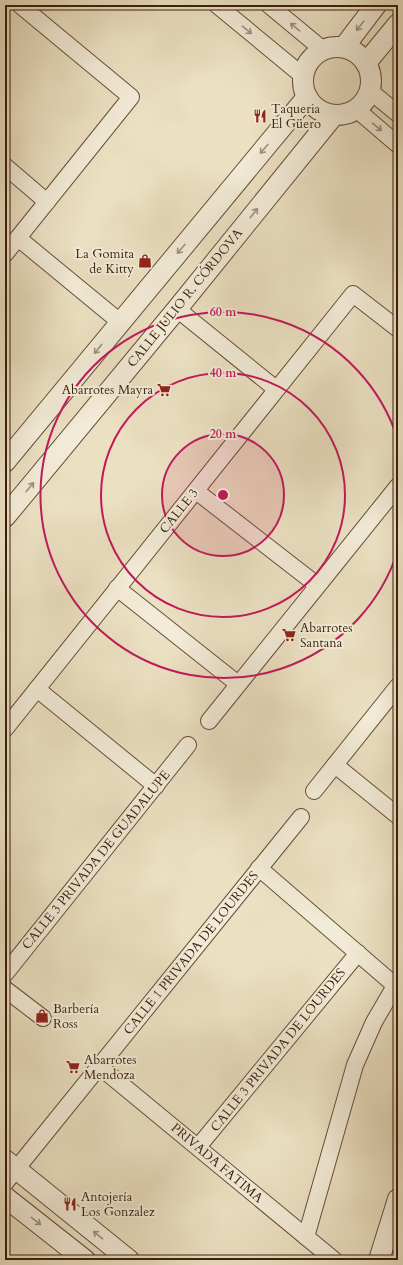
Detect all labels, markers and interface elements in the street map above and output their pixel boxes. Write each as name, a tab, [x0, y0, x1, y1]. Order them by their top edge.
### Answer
one-way arrow	[356, 20, 364, 31]
one-way arrow	[290, 23, 301, 32]
one-way arrow	[241, 25, 252, 34]
place label: Taqueria El Güero	[271, 100, 321, 133]
restaurant icon: Taqueria El Güero	[252, 108, 268, 124]
one-way arrow	[372, 123, 382, 132]
one-way arrow	[259, 143, 268, 154]
one-way arrow	[250, 208, 259, 219]
street label: CALLE JULIO R. CÓRDOVA	[123, 224, 247, 371]
one-way arrow	[176, 243, 185, 254]
place label: La Gomita de Kitty	[75, 245, 134, 278]
shop icon: La Gomita de Kitty	[137, 253, 153, 269]
text: 60 m	[210, 304, 237, 320]
one-way arrow	[93, 343, 102, 354]
text: 40 m	[210, 365, 237, 381]
place label: Abarrotes Mayra	[62, 381, 153, 399]
supermarket icon: Abarrotes Mayra	[156, 382, 172, 398]
text: 20 m	[210, 426, 237, 442]
one-way arrow	[25, 482, 34, 493]
street label: CALLE 3	[155, 485, 203, 537]
centre of rings	[216, 488, 230, 502]
place label: Abarrotes Santana	[300, 619, 353, 652]
supermarket icon: Abarrotes Santana	[281, 627, 297, 643]
street label: CALLE 3 PRIVADA DE GUADALUPE	[18, 767, 174, 953]
street label: CALLE 1 PRIVADA DE LOURDES	[119, 867, 263, 1039]
street label: CALLE 3 PRIVADA DE LOURDES	[206, 964, 350, 1136]
place label: Barbería Ross	[53, 1000, 99, 1033]
shop icon: Barbería Ross	[34, 1008, 50, 1024]
place label: Abarrotes Mendoza	[84, 1051, 137, 1084]
supermarket icon: Abarrotes Mendoza	[65, 1059, 81, 1075]
street label: PRIVADA FATIMA	[167, 1119, 268, 1207]
place label: Antojería Los Gonzalez	[81, 1188, 155, 1221]
restaurant icon: Antojería Los Gonzalez	[62, 1196, 78, 1212]
one-way arrow	[30, 1217, 41, 1225]
one-way arrow	[93, 1231, 104, 1240]

